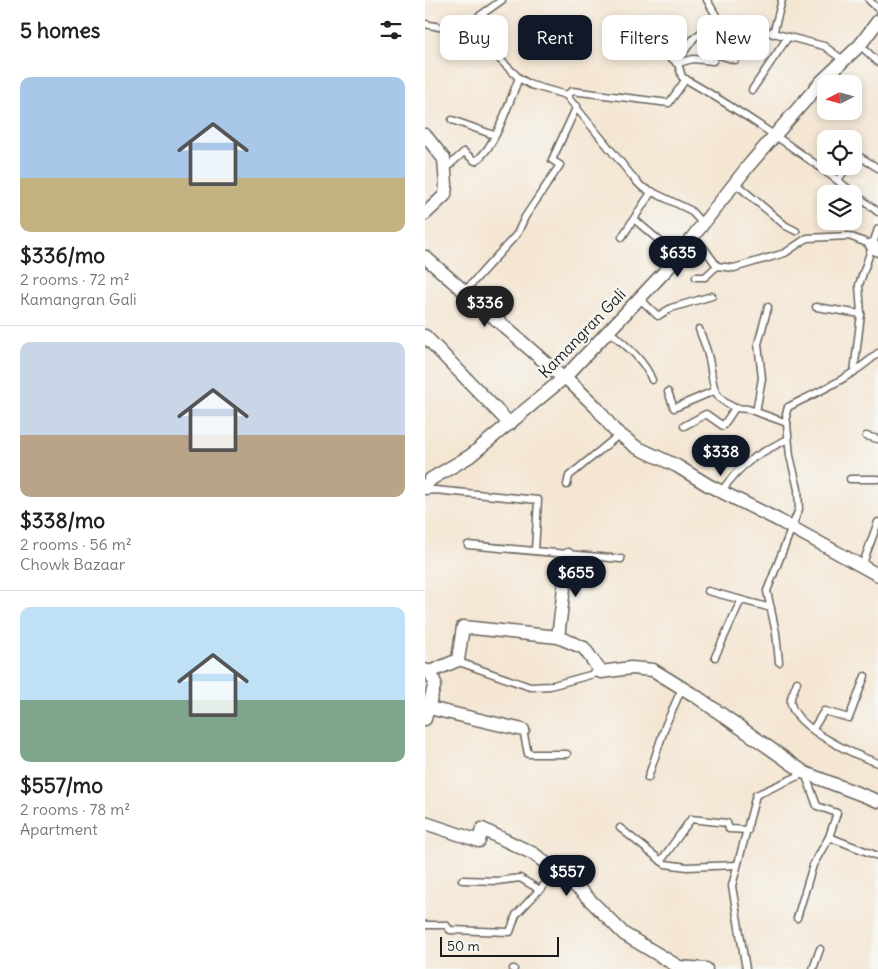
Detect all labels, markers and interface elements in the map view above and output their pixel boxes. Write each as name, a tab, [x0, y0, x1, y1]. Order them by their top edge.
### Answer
chip: Buy	[440, 15, 508, 60]
chip: Rent	[518, 15, 592, 60]
chip: Filters	[602, 15, 687, 60]
chip: New	[697, 15, 769, 60]
icon: filters	[377, 16, 405, 44]
text: 5 homes	[20, 17, 100, 44]
north arrow	[817, 75, 863, 120]
map controls	[817, 75, 862, 230]
icon: home	[168, 109, 258, 199]
button: locate	[817, 130, 862, 175]
button: layers	[817, 185, 862, 230]
pin: $635	[648, 236, 708, 278]
text: $336/mo	[20, 242, 105, 269]
text: $635	[660, 242, 696, 262]
text: 2 rooms · 72 m²	[20, 269, 130, 289]
street label: Kamangran Gali	[534, 284, 630, 382]
pin: $336	[455, 286, 515, 328]
text: Kamangran Gali	[20, 289, 137, 309]
text: $336	[467, 292, 503, 312]
icon: home	[168, 375, 258, 465]
pin: $338	[691, 434, 751, 477]
text: $338	[703, 441, 739, 461]
text: $338/mo	[20, 507, 105, 534]
text: 2 rooms · 56 m²	[20, 534, 132, 554]
text: Chowk Bazaar	[20, 554, 125, 574]
pin: $655	[546, 556, 606, 598]
text: $655	[558, 562, 594, 582]
icon: home	[168, 640, 258, 730]
text: $557/mo	[20, 772, 103, 799]
text: 2 rooms · 78 m²	[20, 799, 130, 819]
text: Apartment	[20, 819, 98, 839]
pin: $557	[537, 854, 597, 897]
text: $557	[549, 861, 585, 881]
scale bar	[440, 934, 559, 957]
text: 50 m	[447, 937, 480, 955]

